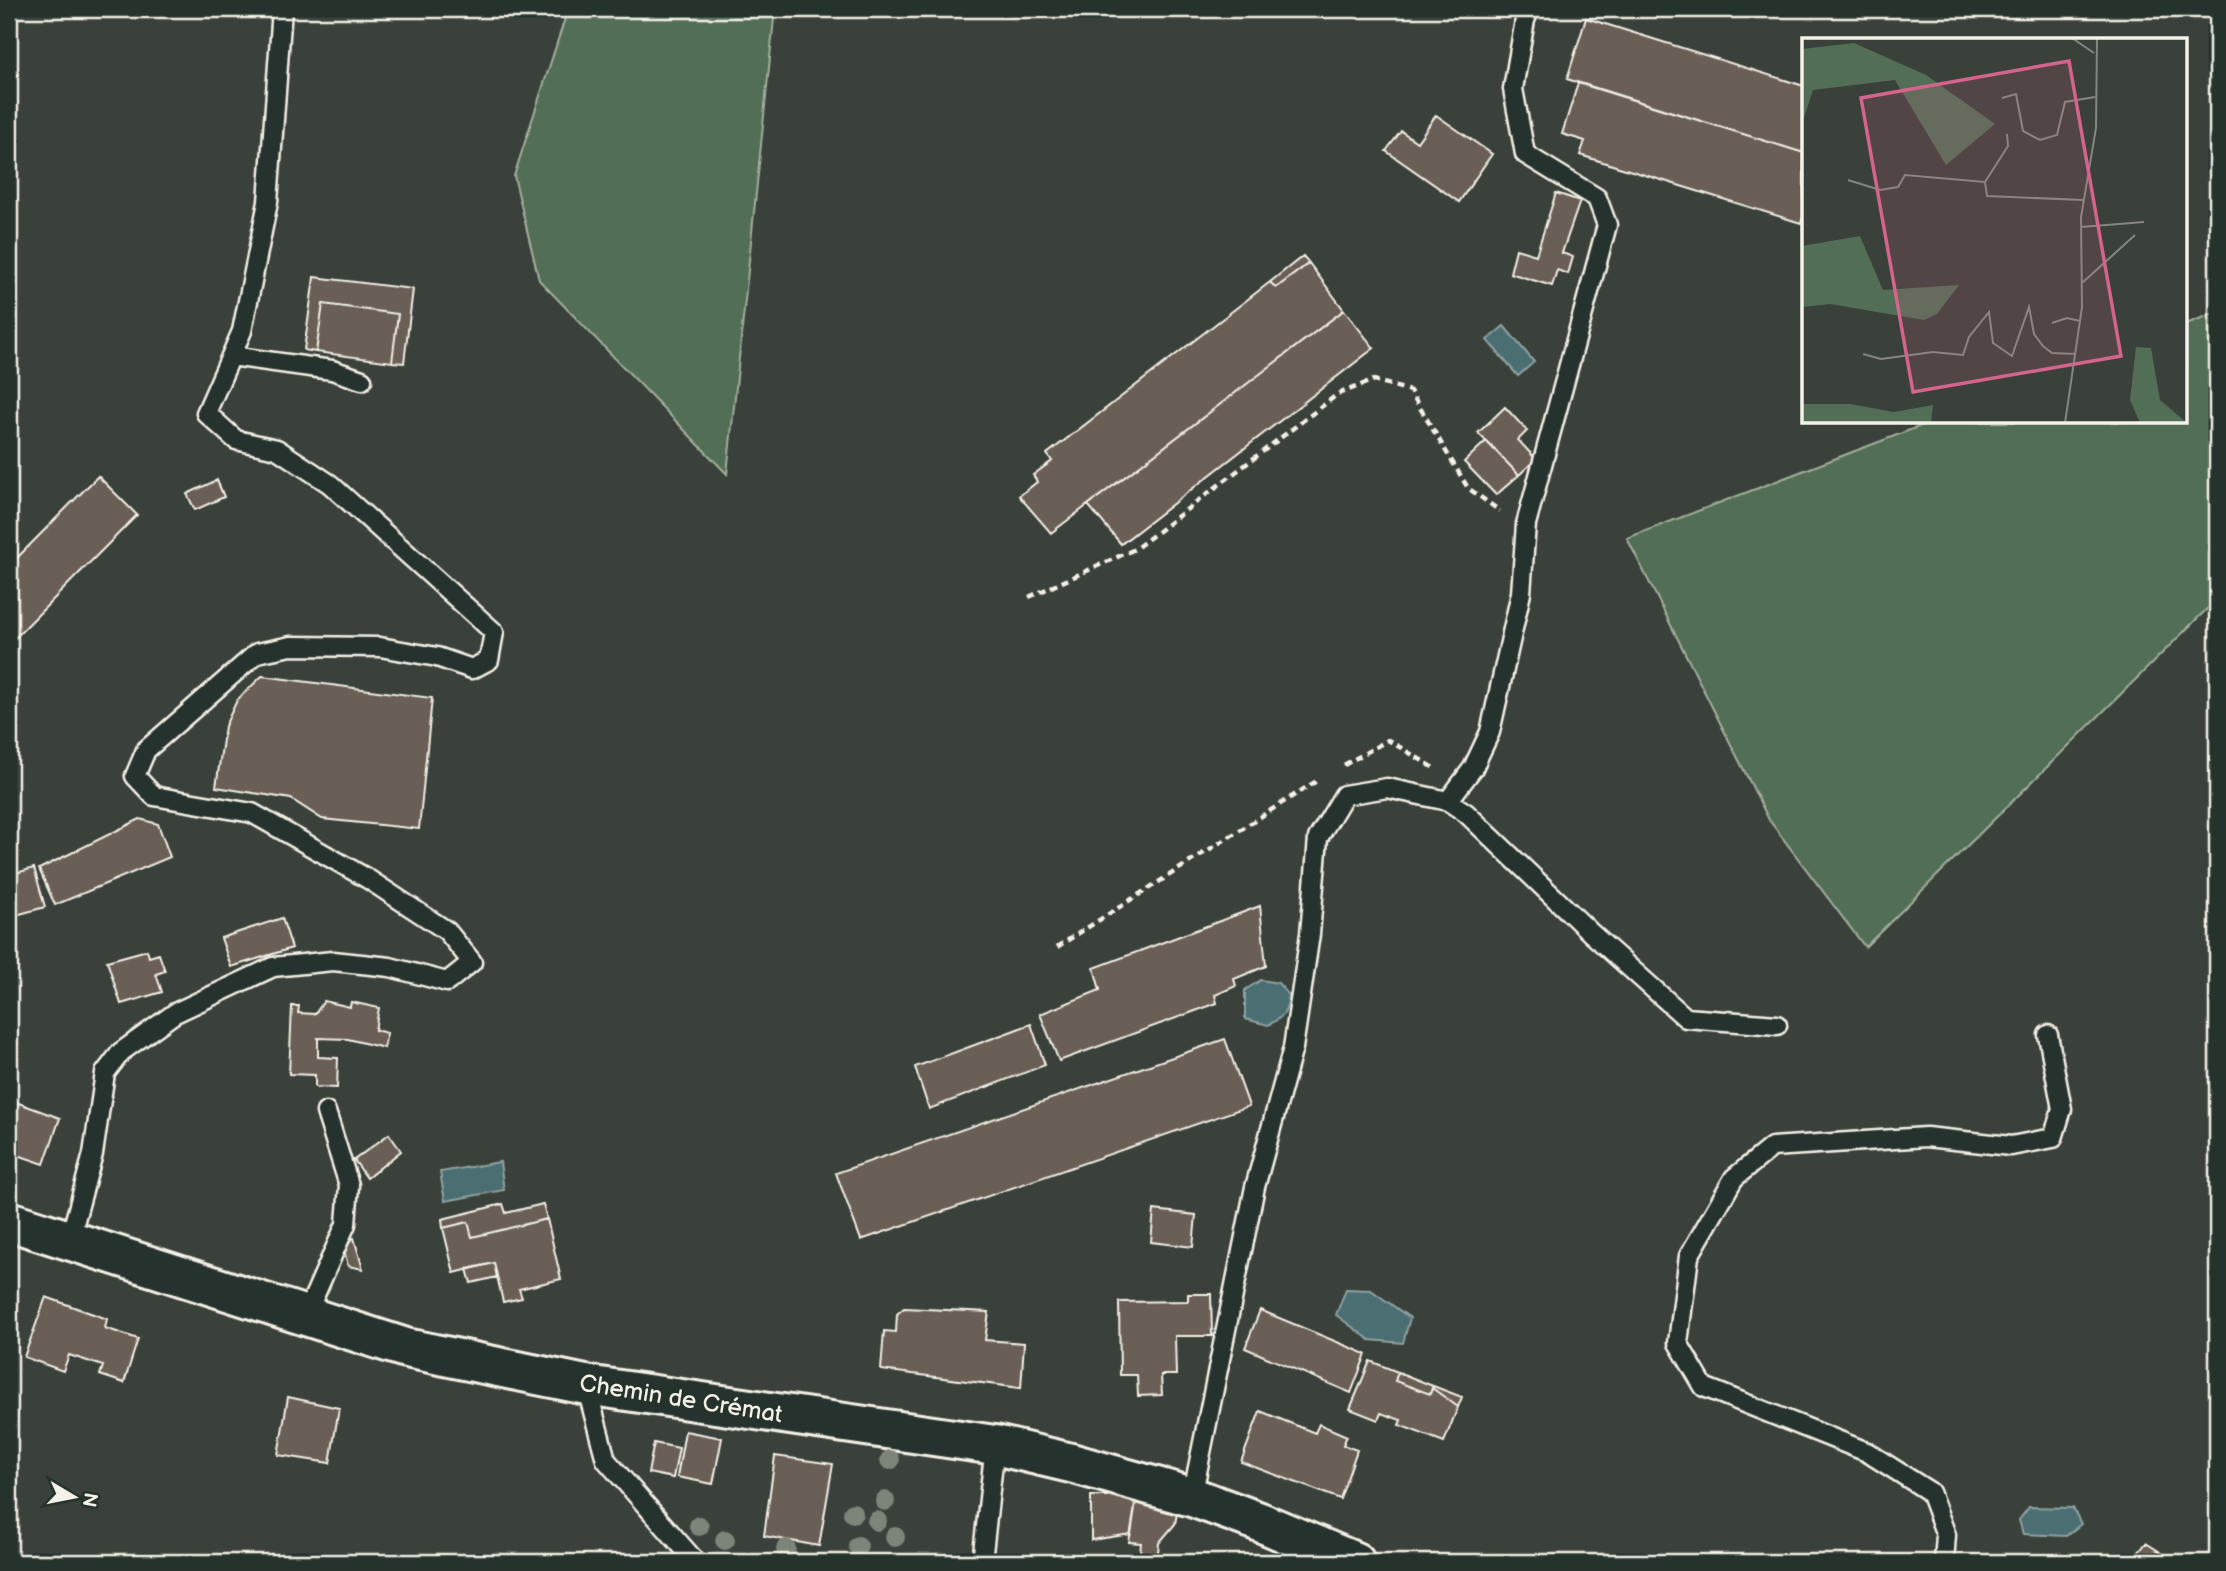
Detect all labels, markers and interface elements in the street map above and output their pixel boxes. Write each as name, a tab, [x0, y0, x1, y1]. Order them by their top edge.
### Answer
inset map	[1802, 38, 2188, 424]
street label: Chemin de Crémat	[577, 1369, 785, 1429]
north arrow	[38, 1462, 108, 1532]
text: N	[77, 1491, 102, 1509]

